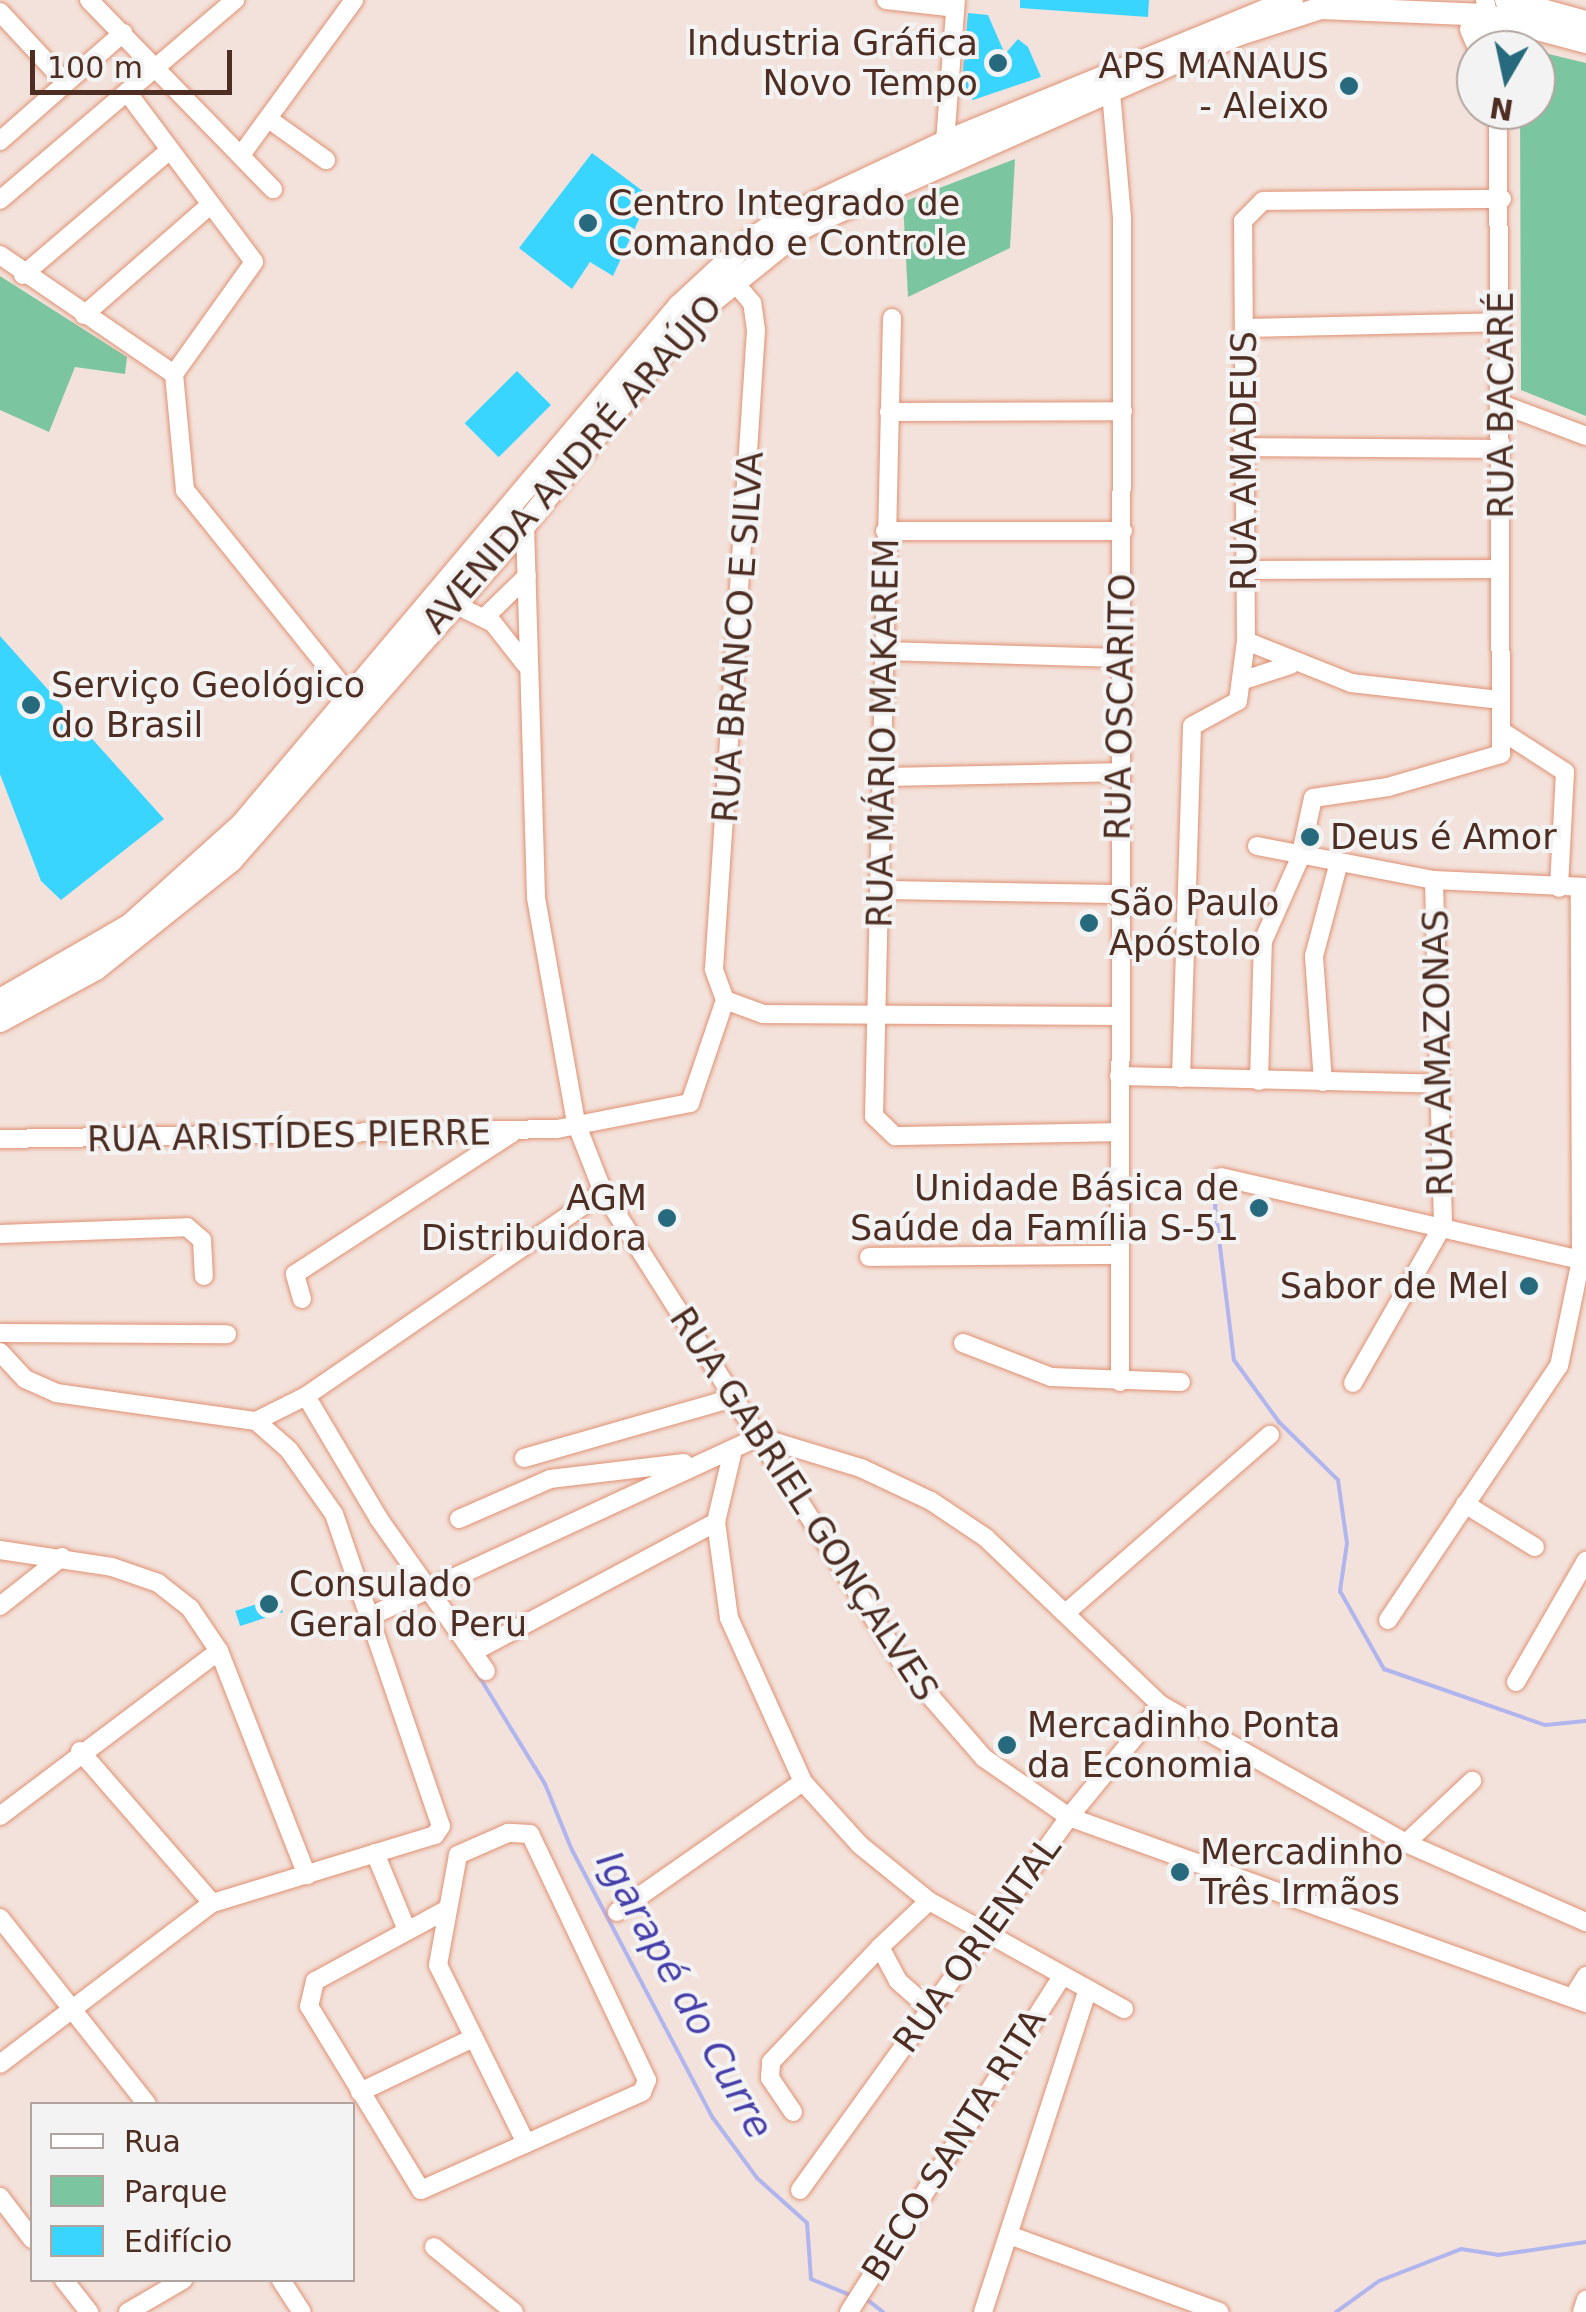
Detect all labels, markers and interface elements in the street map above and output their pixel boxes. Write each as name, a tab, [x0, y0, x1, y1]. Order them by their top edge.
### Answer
place label: Industria Gráfica Novo Tempo	[687, 22, 978, 104]
scale bar	[35, 30, 238, 92]
north arrow	[1456, 30, 1556, 130]
place label: APS MANAUS - Aleixo	[1099, 45, 1329, 127]
text: 100 m	[47, 50, 143, 85]
marker: Industria Gráfica Novo Tempo	[987, 52, 1009, 74]
marker: APS MANAUS - Aleixo	[1338, 75, 1360, 97]
text: N	[1487, 90, 1516, 126]
place label: Centro Integrado de Comando e Controle	[608, 182, 967, 264]
marker: Centro Integrado de Comando e Controle	[577, 212, 599, 234]
street label: AVENIDA ANDRÉ ARAÚJO	[414, 286, 730, 642]
street label: RUA BACARÉ	[1480, 291, 1522, 519]
street label: RUA AMADEUS	[1223, 331, 1265, 591]
street label: RUA BRANCO E SILVA	[704, 450, 772, 824]
street label: RUA MÁRIO MAKAREM	[859, 538, 907, 928]
street label: RUA OSCARITO	[1097, 573, 1143, 841]
place label: Serviço Geológico do Brasil	[51, 664, 365, 746]
marker: Serviço Geológico do Brasil	[20, 694, 42, 716]
place label: Deus é Amor	[1330, 816, 1557, 858]
marker: Deus é Amor	[1299, 826, 1321, 848]
place label: São Paulo Apóstolo	[1109, 882, 1280, 964]
street label: RUA AMAZONAS	[1414, 909, 1462, 1197]
marker: São Paulo Apóstolo	[1078, 912, 1100, 934]
street label: RUA ARISTÍDES PIERRE	[87, 1111, 491, 1161]
place label: Unidade Básica de Saúde da Família S-51	[850, 1167, 1239, 1249]
place label: AGM Distribuidora	[421, 1177, 647, 1259]
marker: Unidade Básica de Saúde da Família S-51	[1248, 1197, 1270, 1219]
marker: AGM Distribuidora	[656, 1207, 678, 1229]
place label: Sabor de Mel	[1280, 1265, 1509, 1307]
marker: Sabor de Mel	[1518, 1275, 1540, 1297]
street label: RUA GABRIEL GONÇALVES	[661, 1299, 947, 1709]
place label: Consulado Geral do Peru	[289, 1563, 527, 1645]
marker: Consulado Geral do Peru	[258, 1593, 280, 1615]
place label: Mercadinho Ponta da Economia	[1027, 1704, 1341, 1786]
marker: Mercadinho Ponta da Economia	[996, 1734, 1018, 1756]
street label: RUA ORIENTAL	[884, 1827, 1070, 2061]
place label: Mercadinho Três Irmãos	[1200, 1831, 1404, 1913]
water label: Igarapé do Curre	[586, 1843, 782, 2147]
marker: Mercadinho Três Irmãos	[1169, 1861, 1191, 1883]
street label: BECO SANTA RITA	[853, 2001, 1055, 2289]
legend	[30, 2102, 355, 2282]
text: Rua	[124, 2124, 181, 2159]
text: Parque	[124, 2174, 227, 2209]
text: Edifício	[124, 2224, 232, 2259]

